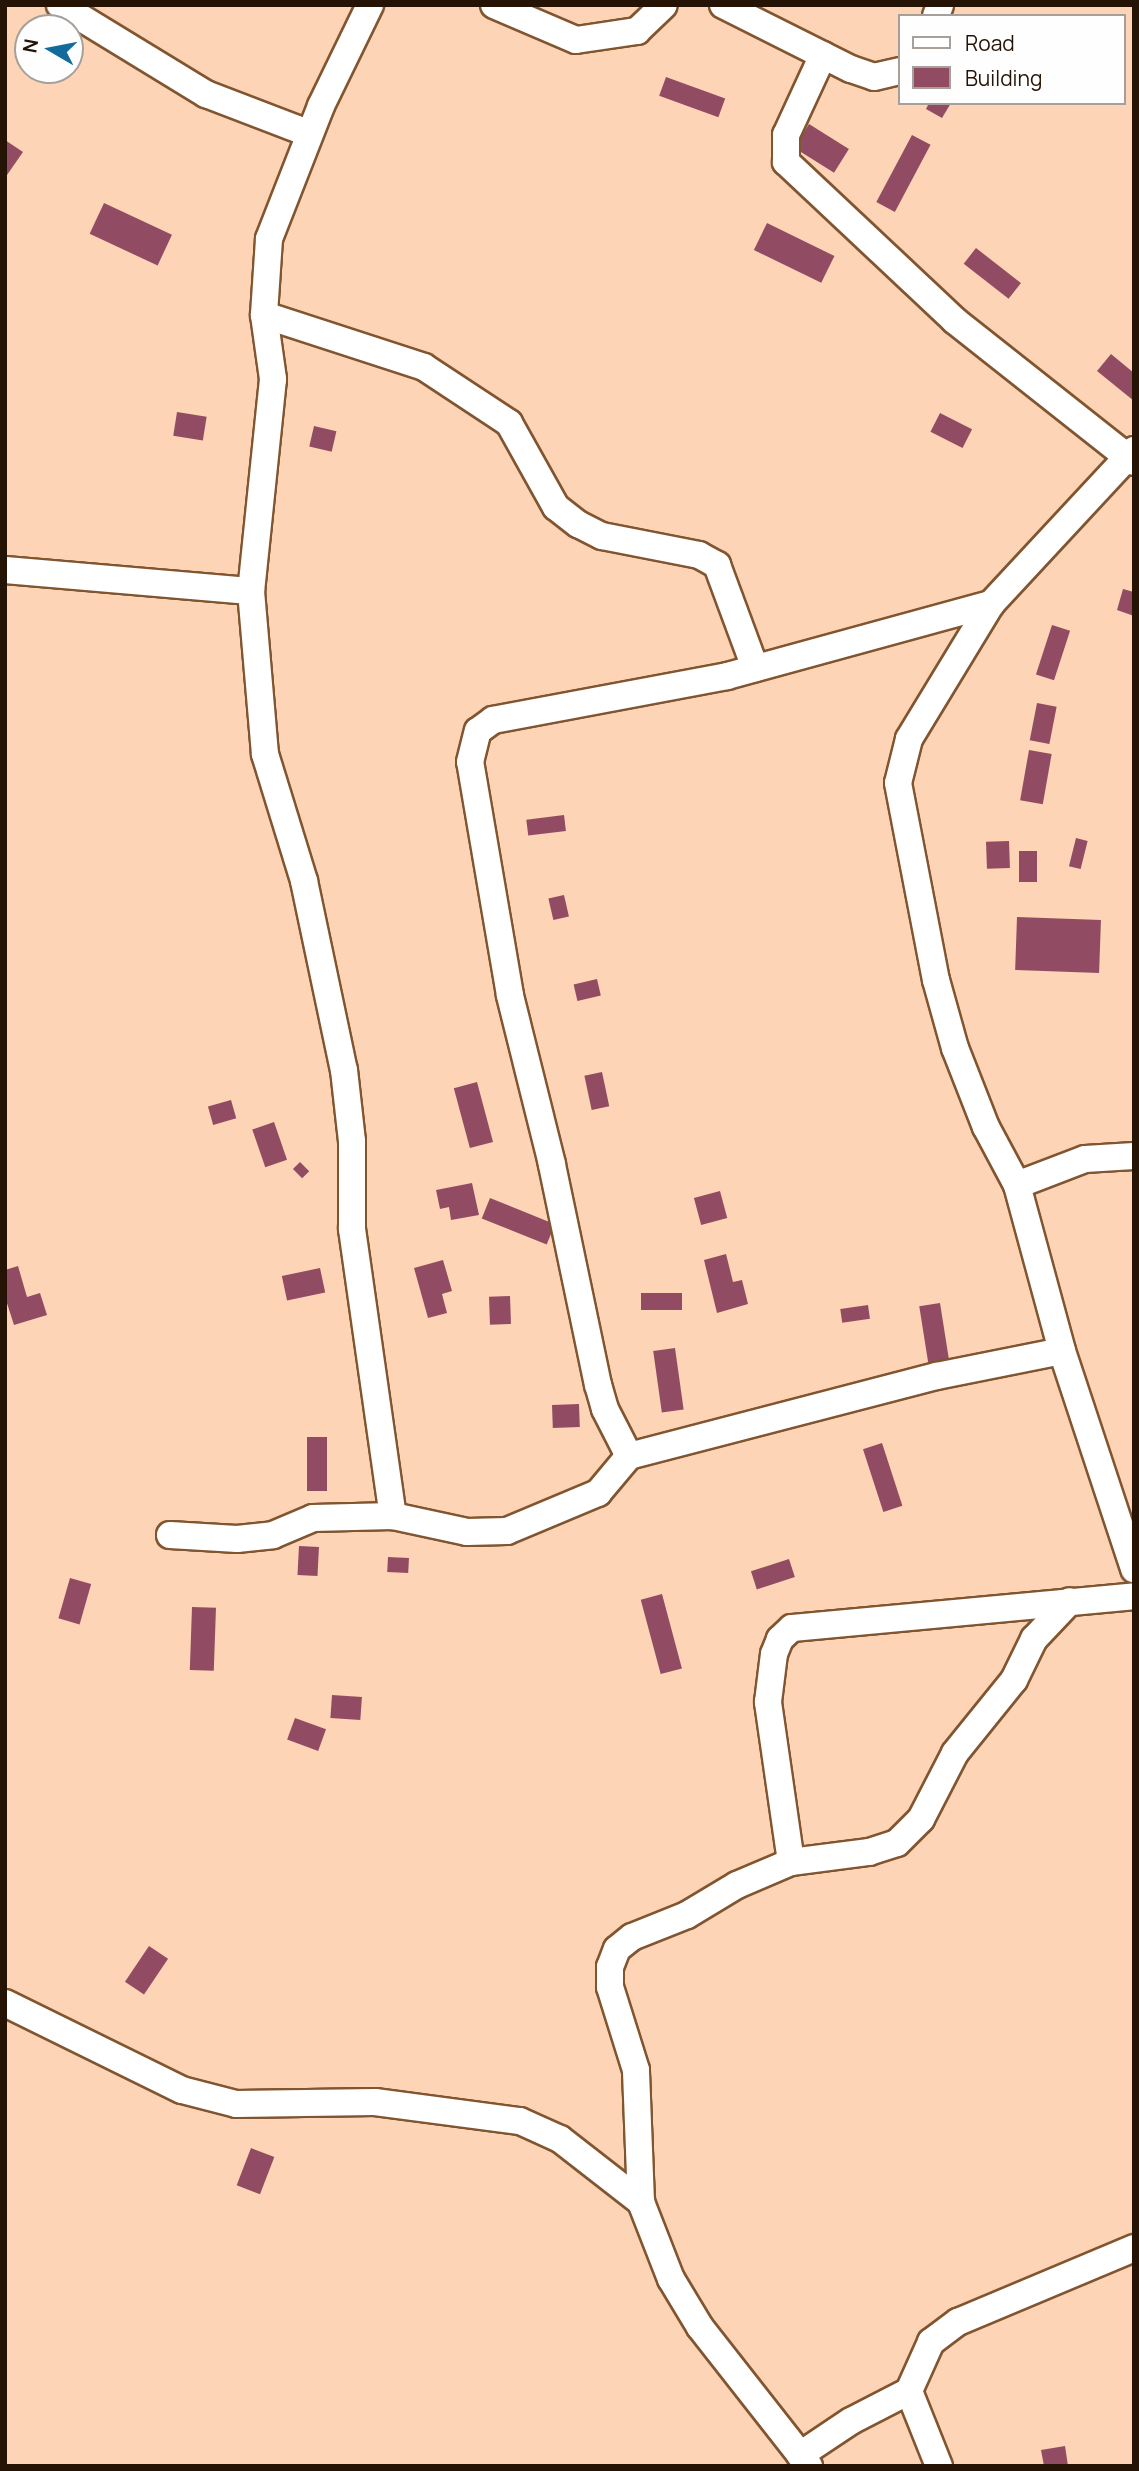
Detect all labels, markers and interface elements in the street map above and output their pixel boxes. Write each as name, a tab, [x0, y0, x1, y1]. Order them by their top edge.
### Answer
north arrow	[14, 14, 84, 84]
legend	[898, 14, 1125, 105]
text: Road	[965, 29, 1015, 57]
text: N	[16, 37, 44, 55]
text: Building	[965, 64, 1042, 92]

